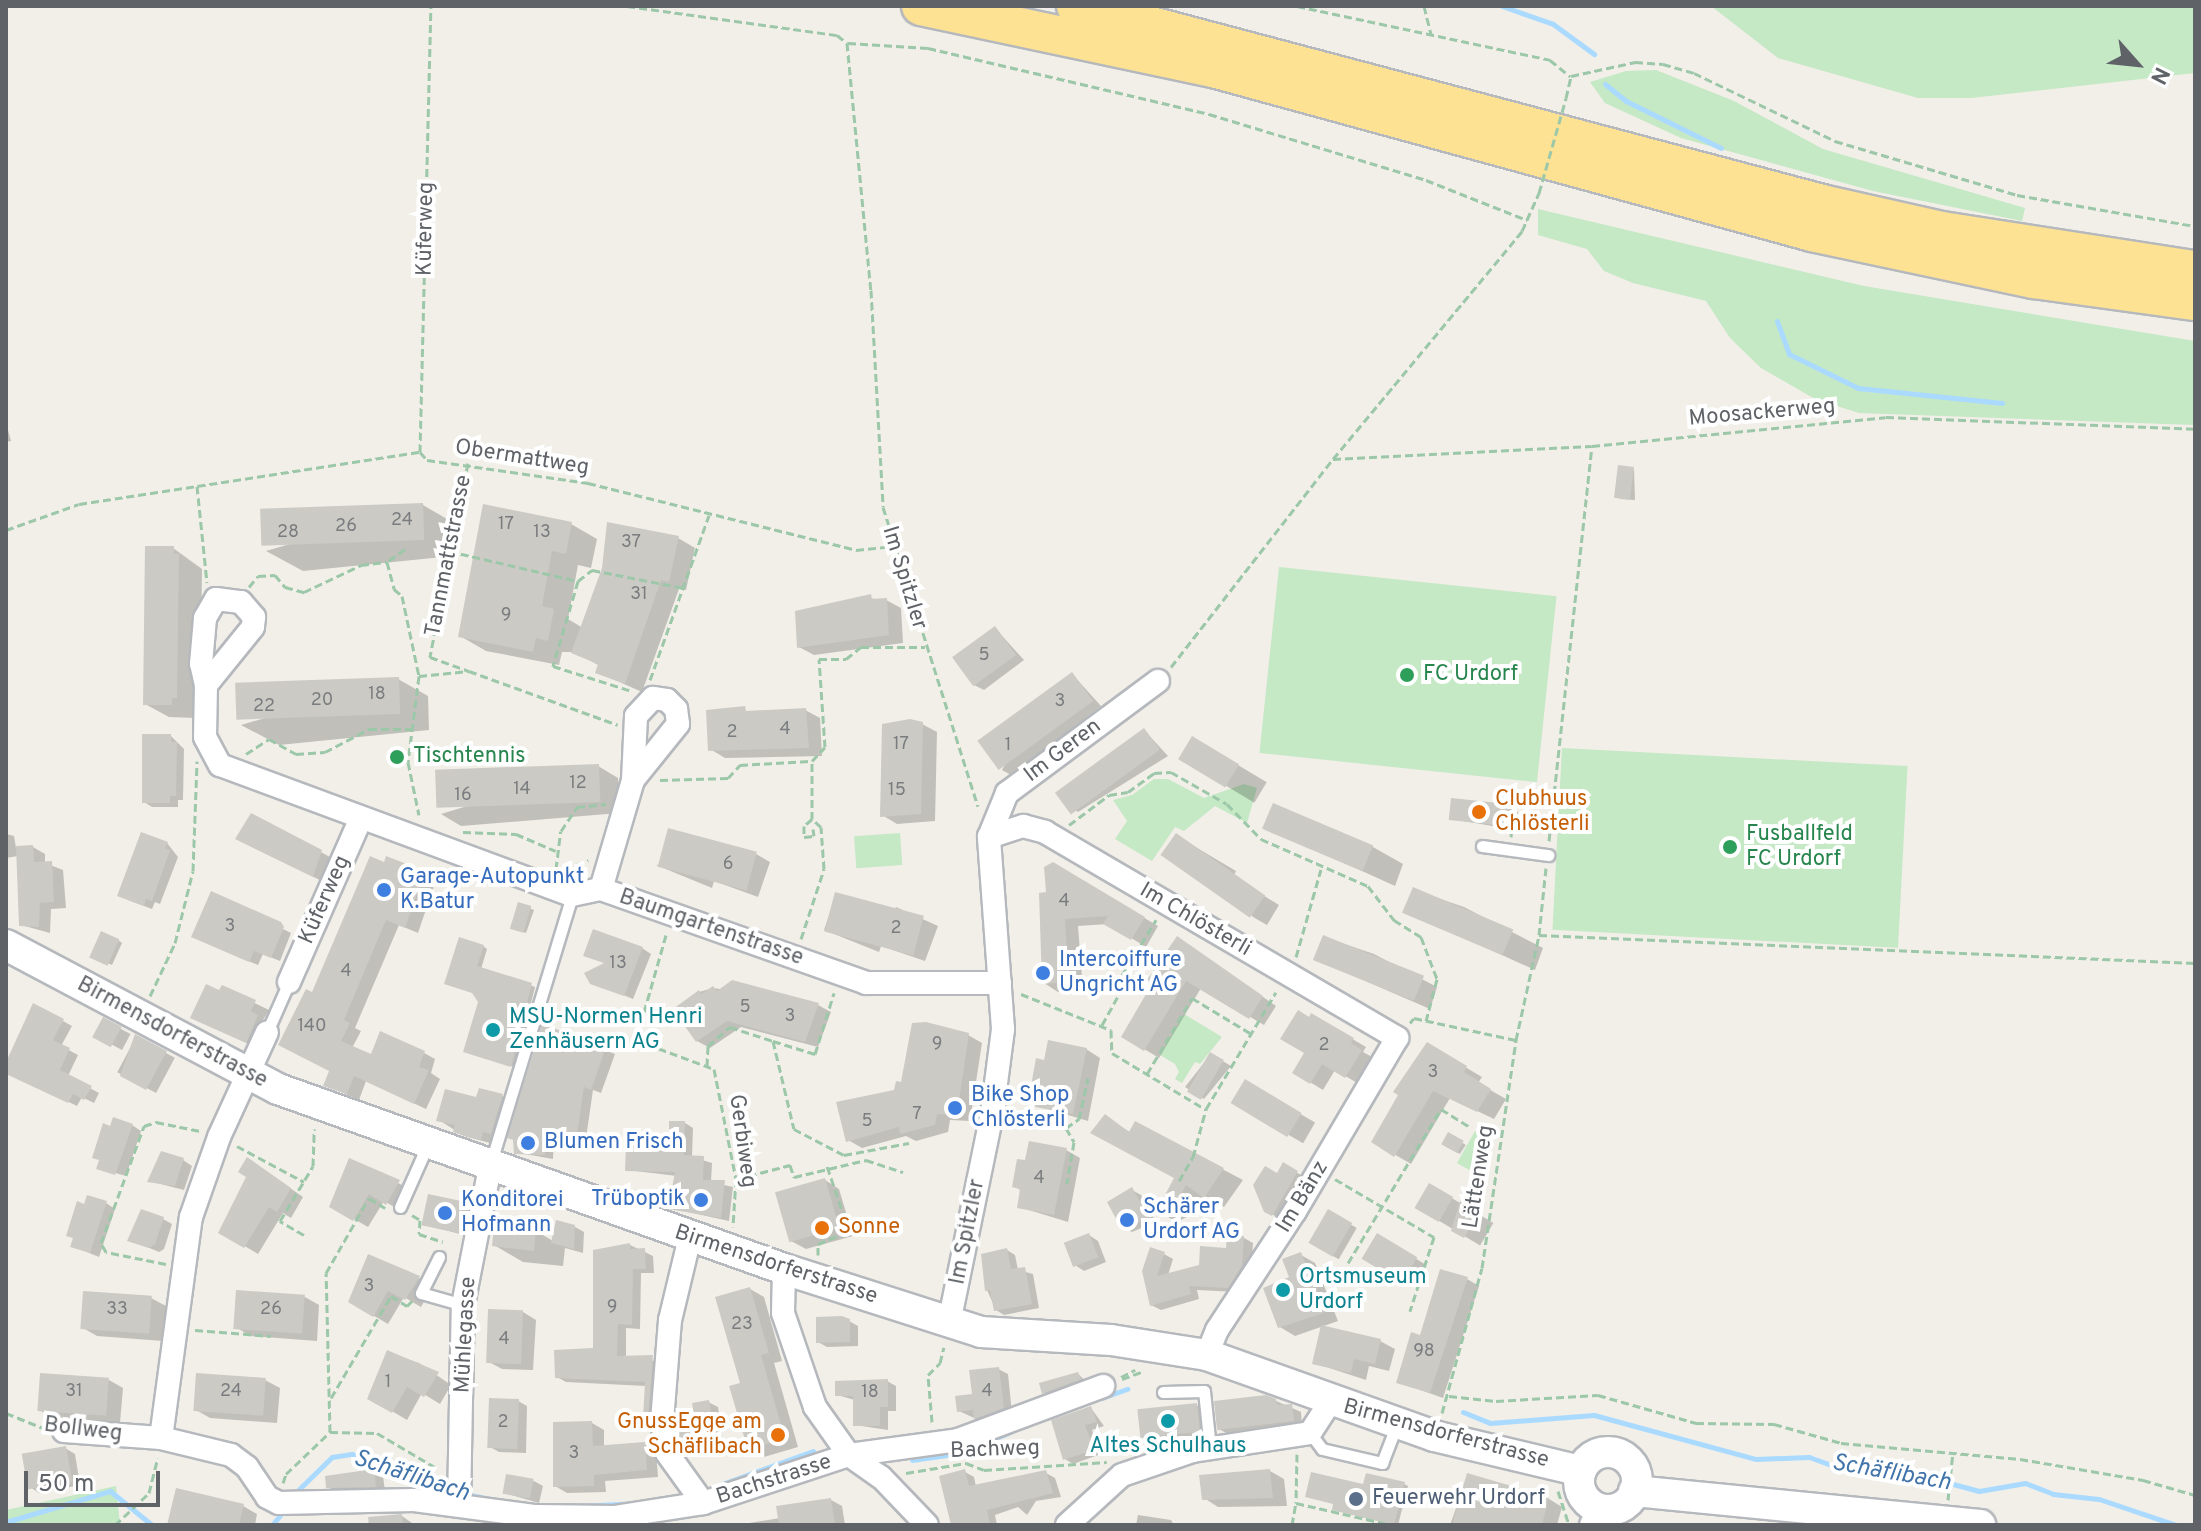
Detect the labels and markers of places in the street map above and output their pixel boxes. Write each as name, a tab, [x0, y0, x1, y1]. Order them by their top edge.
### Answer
place label: FC Urdorf	[1423, 662, 1518, 688]
marker: FC Urdorf	[1398, 666, 1416, 684]
place label: Tischtennis	[413, 744, 526, 770]
marker: Tischtennis	[388, 748, 406, 766]
place label: Clubhuus Chlösterli	[1495, 786, 1589, 838]
marker: Clubhuus Chlösterli	[1470, 803, 1488, 821]
place label: Fusballfeld FC Urdorf	[1746, 821, 1853, 872]
marker: Fusballfeld FC Urdorf	[1721, 838, 1739, 856]
place label: Garage-Autopunkt K.Batur	[400, 864, 584, 916]
marker: Garage-Autopunkt K.Batur	[375, 881, 393, 899]
place label: Intercoiffure Ungricht AG	[1059, 947, 1182, 998]
marker: Intercoiffure Ungricht AG	[1034, 964, 1052, 982]
place label: MSU-Normen Henri Zenhäusern AG	[509, 1004, 703, 1056]
marker: MSU-Normen Henri Zenhäusern AG	[484, 1021, 502, 1039]
place label: Bike Shop Chlösterli	[971, 1082, 1070, 1134]
marker: Bike Shop Chlösterli	[946, 1099, 964, 1117]
place label: Blumen Frisch	[544, 1130, 684, 1156]
marker: Blumen Frisch	[519, 1134, 537, 1152]
place label: Konditorei Hofmann	[461, 1187, 563, 1238]
place label: Trüboptik	[591, 1187, 685, 1213]
marker: Trüboptik	[692, 1191, 710, 1209]
place label: Schärer Urdorf AG	[1143, 1194, 1241, 1246]
marker: Konditorei Hofmann	[436, 1204, 454, 1222]
marker: Schärer Urdorf AG	[1118, 1211, 1136, 1229]
place label: Sonne	[838, 1215, 900, 1241]
marker: Sonne	[813, 1219, 831, 1237]
place label: Ortsmuseum Urdorf	[1299, 1264, 1427, 1316]
marker: Ortsmuseum Urdorf	[1274, 1281, 1292, 1299]
place label: GnussEgge am Schäflibach	[617, 1409, 762, 1460]
marker: Altes Schulhaus	[1159, 1412, 1177, 1430]
marker: GnussEgge am Schäflibach	[769, 1426, 787, 1444]
place label: Altes Schulhaus	[1090, 1434, 1246, 1460]
place label: Feuerwehr Urdorf	[1372, 1486, 1545, 1512]
marker: Feuerwehr Urdorf	[1347, 1490, 1365, 1508]

